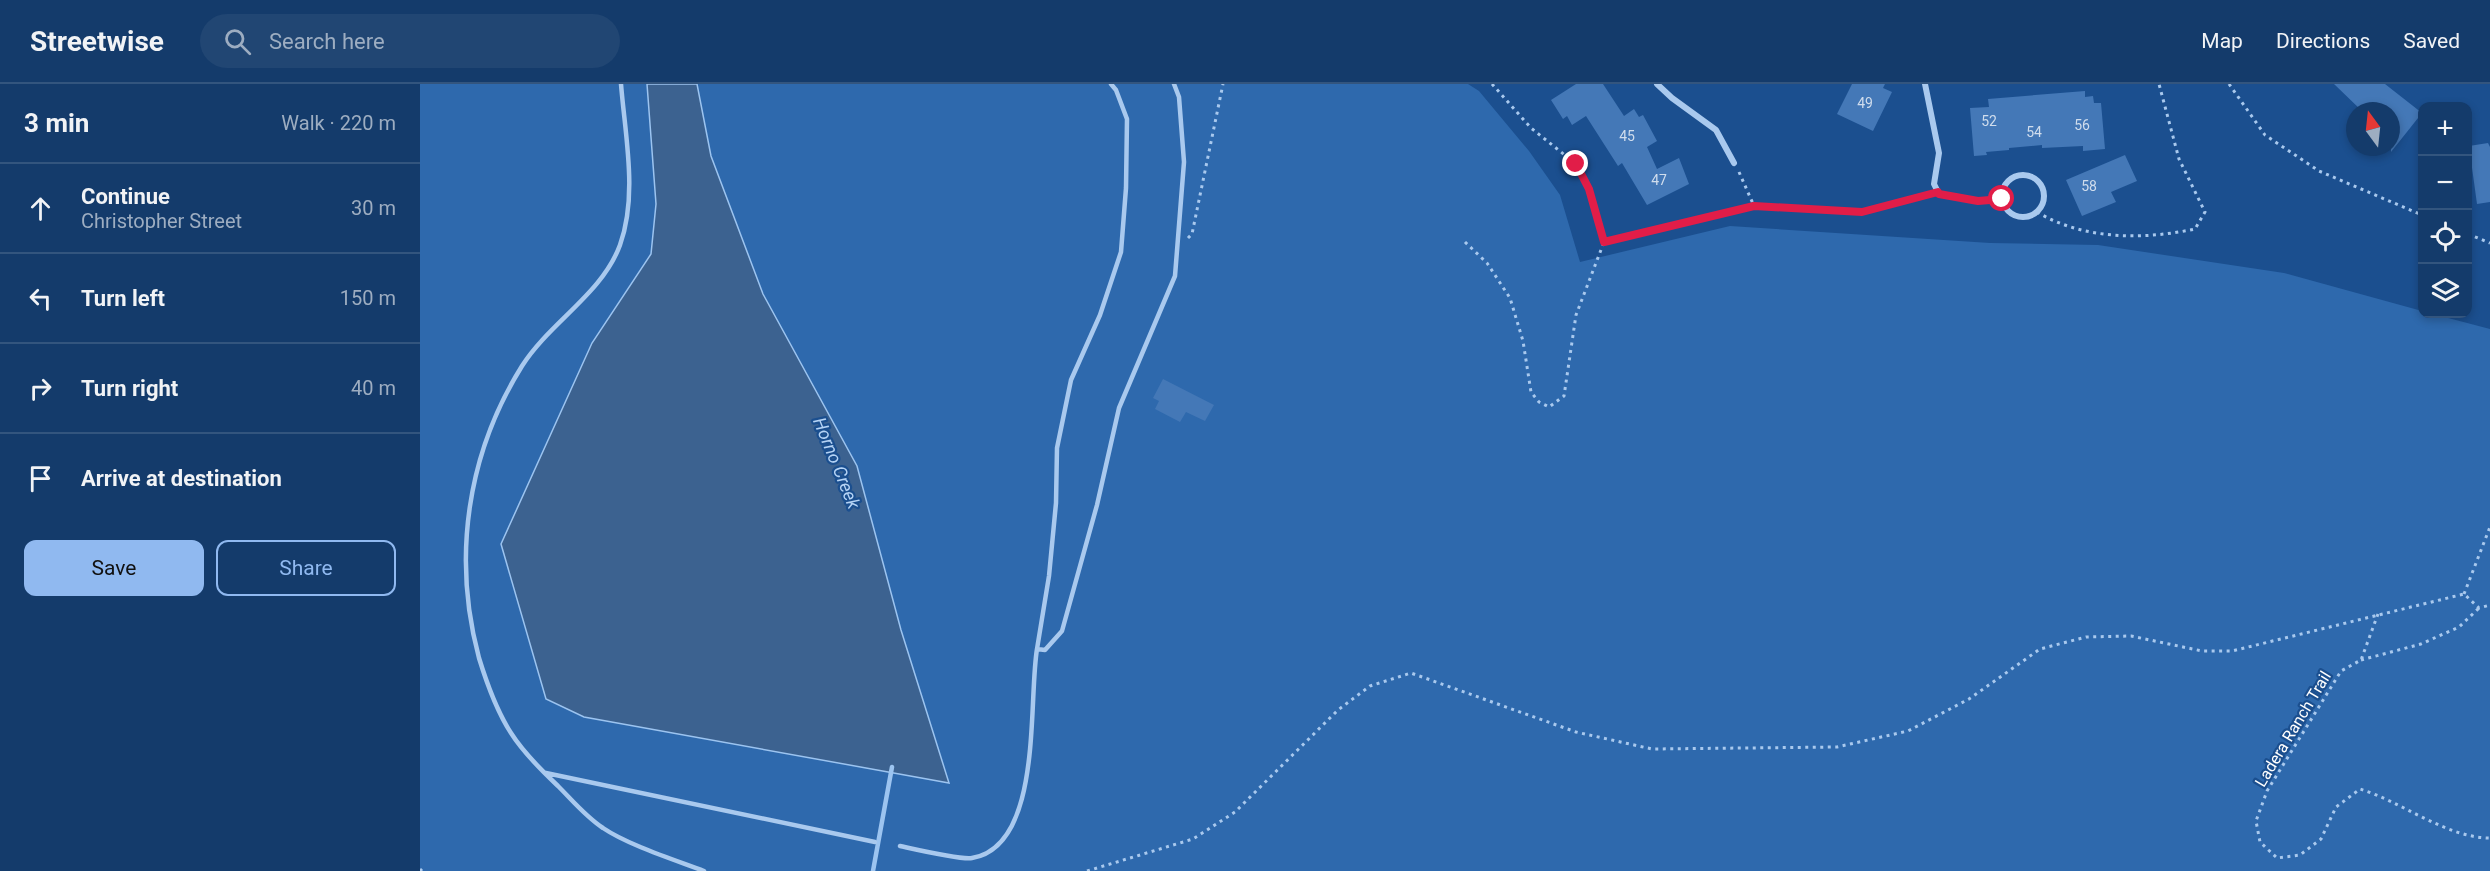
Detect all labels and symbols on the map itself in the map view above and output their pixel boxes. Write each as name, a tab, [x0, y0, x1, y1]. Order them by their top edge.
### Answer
house number: 49	[1857, 95, 1873, 111]
north arrow	[2346, 102, 2400, 156]
house number: 52	[1981, 113, 1997, 129]
house number: 56	[2074, 117, 2090, 133]
house number: 54	[2026, 124, 2042, 140]
house number: 45	[1619, 128, 1635, 144]
route end	[1562, 150, 1588, 176]
house number: 47	[1651, 172, 1667, 188]
house number: 58	[2081, 178, 2097, 194]
route start	[1988, 185, 2014, 211]
water label: Horno Creek	[809, 414, 865, 513]
street label: Ladera Ranch Trail	[2251, 668, 2335, 790]

